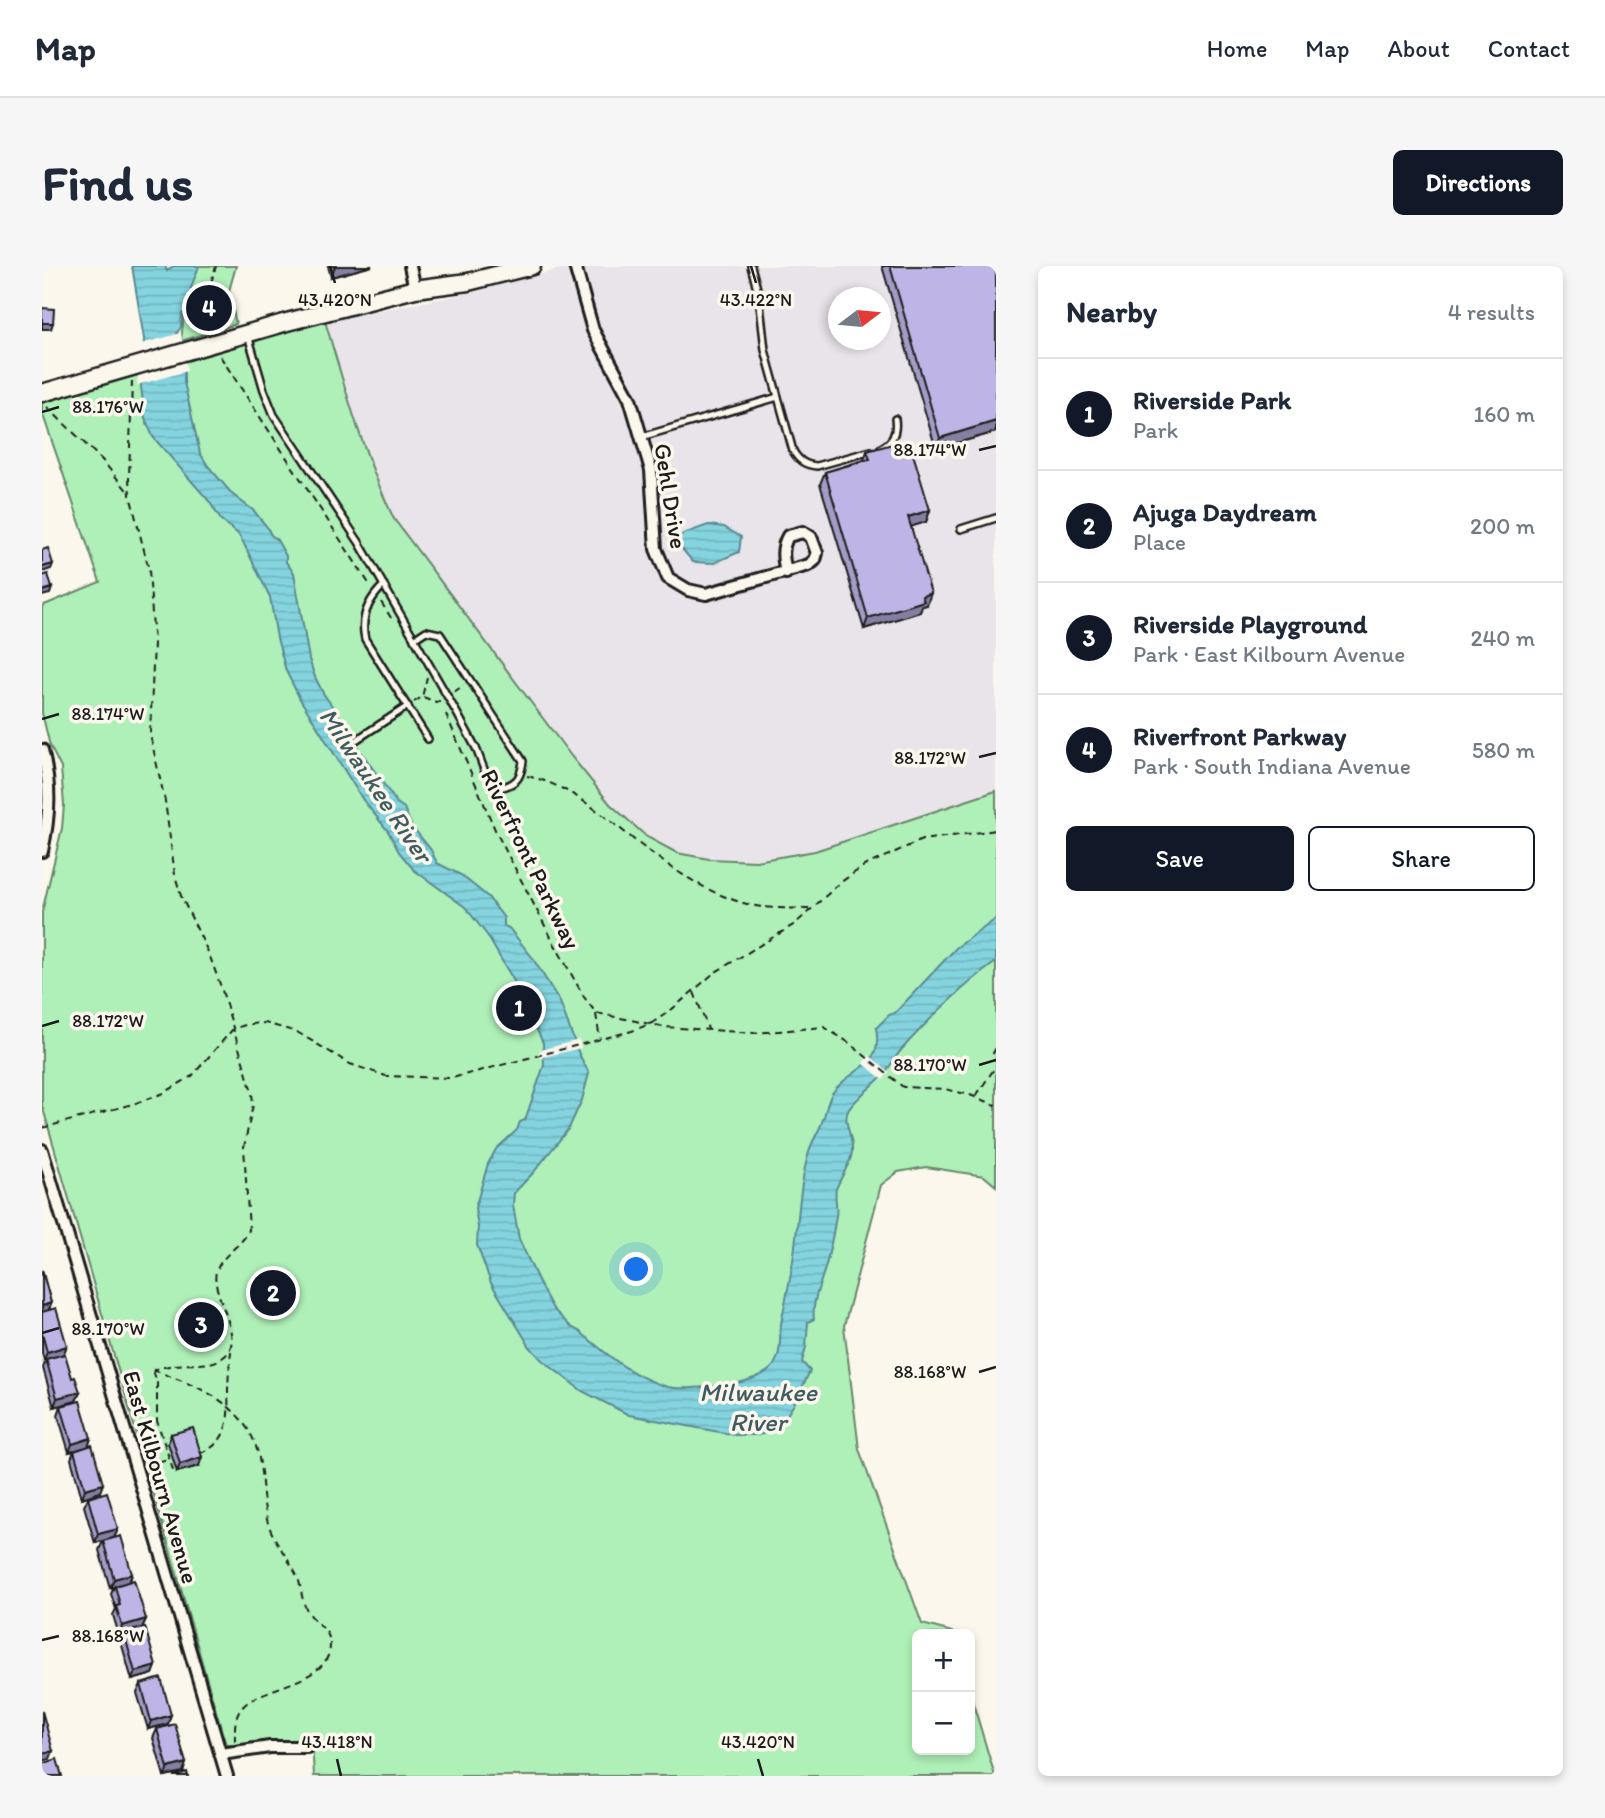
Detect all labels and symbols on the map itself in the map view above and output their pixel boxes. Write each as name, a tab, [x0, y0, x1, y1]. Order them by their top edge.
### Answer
pin: 4	[186, 282, 232, 334]
north arrow	[828, 287, 891, 350]
text: 43.420°N	[298, 289, 372, 311]
text: 43.422°N	[720, 289, 792, 311]
text: 88.176°W	[72, 396, 144, 418]
text: 88.174°W	[894, 439, 966, 461]
street label: Gehl Drive	[648, 441, 694, 551]
water label: Milwaukee River	[312, 701, 441, 871]
text: 88.174°W	[72, 703, 144, 725]
text: 88.172°W	[894, 747, 966, 769]
street label: Riverfront Parkway	[475, 764, 587, 954]
pin: 1	[496, 982, 542, 1034]
text: 88.172°W	[72, 1010, 144, 1032]
text: 88.170°W	[893, 1054, 967, 1076]
your location	[619, 1252, 653, 1286]
pin: 2	[250, 1267, 296, 1319]
pin: 3	[178, 1299, 224, 1351]
text: 88.170°W	[71, 1318, 145, 1340]
text: 88.168°W	[894, 1361, 966, 1383]
street label: East Kilbourn Avenue	[117, 1367, 205, 1587]
water label: Milwaukee River	[699, 1376, 818, 1438]
text: 88.168°W	[72, 1625, 144, 1647]
text: 43.418°N	[301, 1731, 373, 1753]
text: 43.420°N	[721, 1731, 795, 1753]

